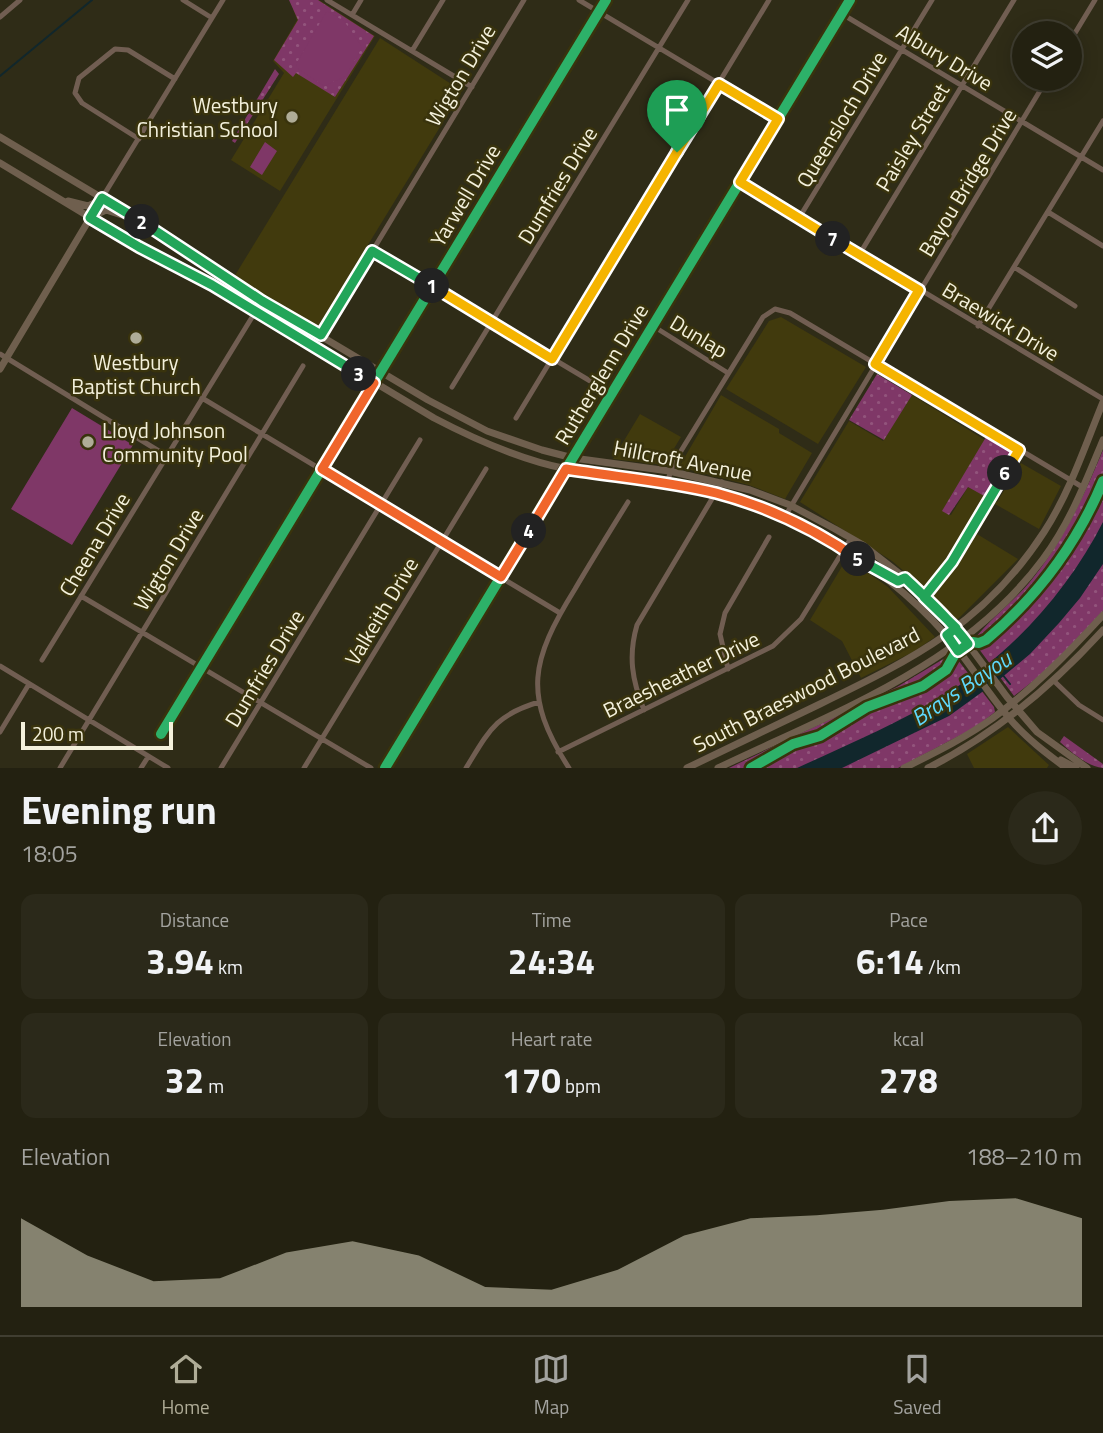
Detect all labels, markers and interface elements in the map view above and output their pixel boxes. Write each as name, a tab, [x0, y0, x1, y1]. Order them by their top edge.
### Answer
street label: Albury Drive	[891, 16, 999, 98]
street label: Wigton Drive	[417, 18, 503, 132]
map controls	[1012, 21, 1082, 91]
button: layers	[1012, 21, 1082, 91]
street label: Queensloch Drive	[788, 45, 894, 193]
street label: Paisley Street	[867, 76, 957, 197]
pin	[647, 80, 707, 152]
place label: Westbury Christian School	[136, 89, 278, 145]
icon: arrive	[658, 91, 696, 129]
street label: Bayou Bridge Drive	[910, 102, 1024, 262]
marker: Westbury Christian School	[284, 109, 300, 125]
street label: Dumfries Drive	[509, 120, 605, 250]
street label: Yarwell Drive	[422, 138, 508, 252]
pin: 2	[124, 204, 160, 240]
text: 2	[136, 207, 147, 236]
pin: 7	[816, 222, 850, 256]
text: 7	[827, 224, 838, 253]
pin: 1	[414, 268, 450, 304]
text: 1	[426, 271, 437, 300]
street label: Braewick Drive	[936, 273, 1066, 369]
street label: Rutherglenn Drive	[546, 297, 656, 451]
street label: Dunlap	[664, 306, 734, 366]
marker: Westbury Baptist Church	[128, 330, 144, 346]
place label: Westbury Baptist Church	[71, 346, 201, 402]
pin: 3	[342, 356, 376, 392]
text: 3	[353, 359, 364, 388]
place label: Lloyd Johnson Community Pool	[102, 414, 248, 470]
street label: Hillcroft Avenue	[611, 431, 755, 489]
marker: Lloyd Johnson Community Pool	[80, 434, 96, 450]
pin: 6	[988, 456, 1023, 490]
text: 6	[999, 458, 1010, 487]
street label: Cheena Drive	[50, 486, 138, 602]
street label: Wigton Drive	[125, 502, 211, 616]
pin: 4	[512, 514, 546, 548]
text: 4	[523, 516, 534, 545]
pin: 5	[840, 542, 876, 576]
text: 5	[852, 544, 863, 573]
street label: Valkeith Drive	[336, 551, 426, 671]
street label: Dumfries Drive	[216, 603, 312, 733]
street label: South Braeswood Boulevard	[687, 618, 925, 760]
street label: Braesheather Drive	[597, 622, 765, 726]
water label: Brays Bayou	[904, 641, 1020, 735]
scale bar	[21, 719, 173, 751]
text: 200 m	[32, 719, 84, 748]
text: Evening run	[21, 781, 217, 839]
button: share	[1008, 791, 1082, 865]
text: 18:05	[21, 836, 78, 871]
text: Distance	[160, 905, 229, 934]
text: Time	[532, 905, 571, 934]
text: Pace	[889, 905, 928, 934]
text: 3.94	[146, 934, 214, 988]
text: 24:34	[508, 934, 595, 988]
text: 6:14	[856, 934, 924, 988]
text: km	[214, 952, 243, 981]
text: /km	[924, 952, 961, 981]
text: Elevation	[158, 1024, 231, 1053]
text: Heart rate	[511, 1024, 592, 1053]
text: kcal	[893, 1024, 924, 1053]
text: 32	[165, 1053, 204, 1107]
text: 170	[502, 1053, 561, 1107]
text: 278	[879, 1053, 938, 1107]
text: m	[204, 1071, 224, 1100]
text: bpm	[561, 1071, 601, 1100]
text: Elevation	[21, 1139, 110, 1174]
text: 188–210 m	[966, 1139, 1082, 1174]
tab: Home	[161, 1350, 210, 1421]
tab: Map	[532, 1350, 570, 1421]
tab: Saved	[893, 1350, 942, 1421]

